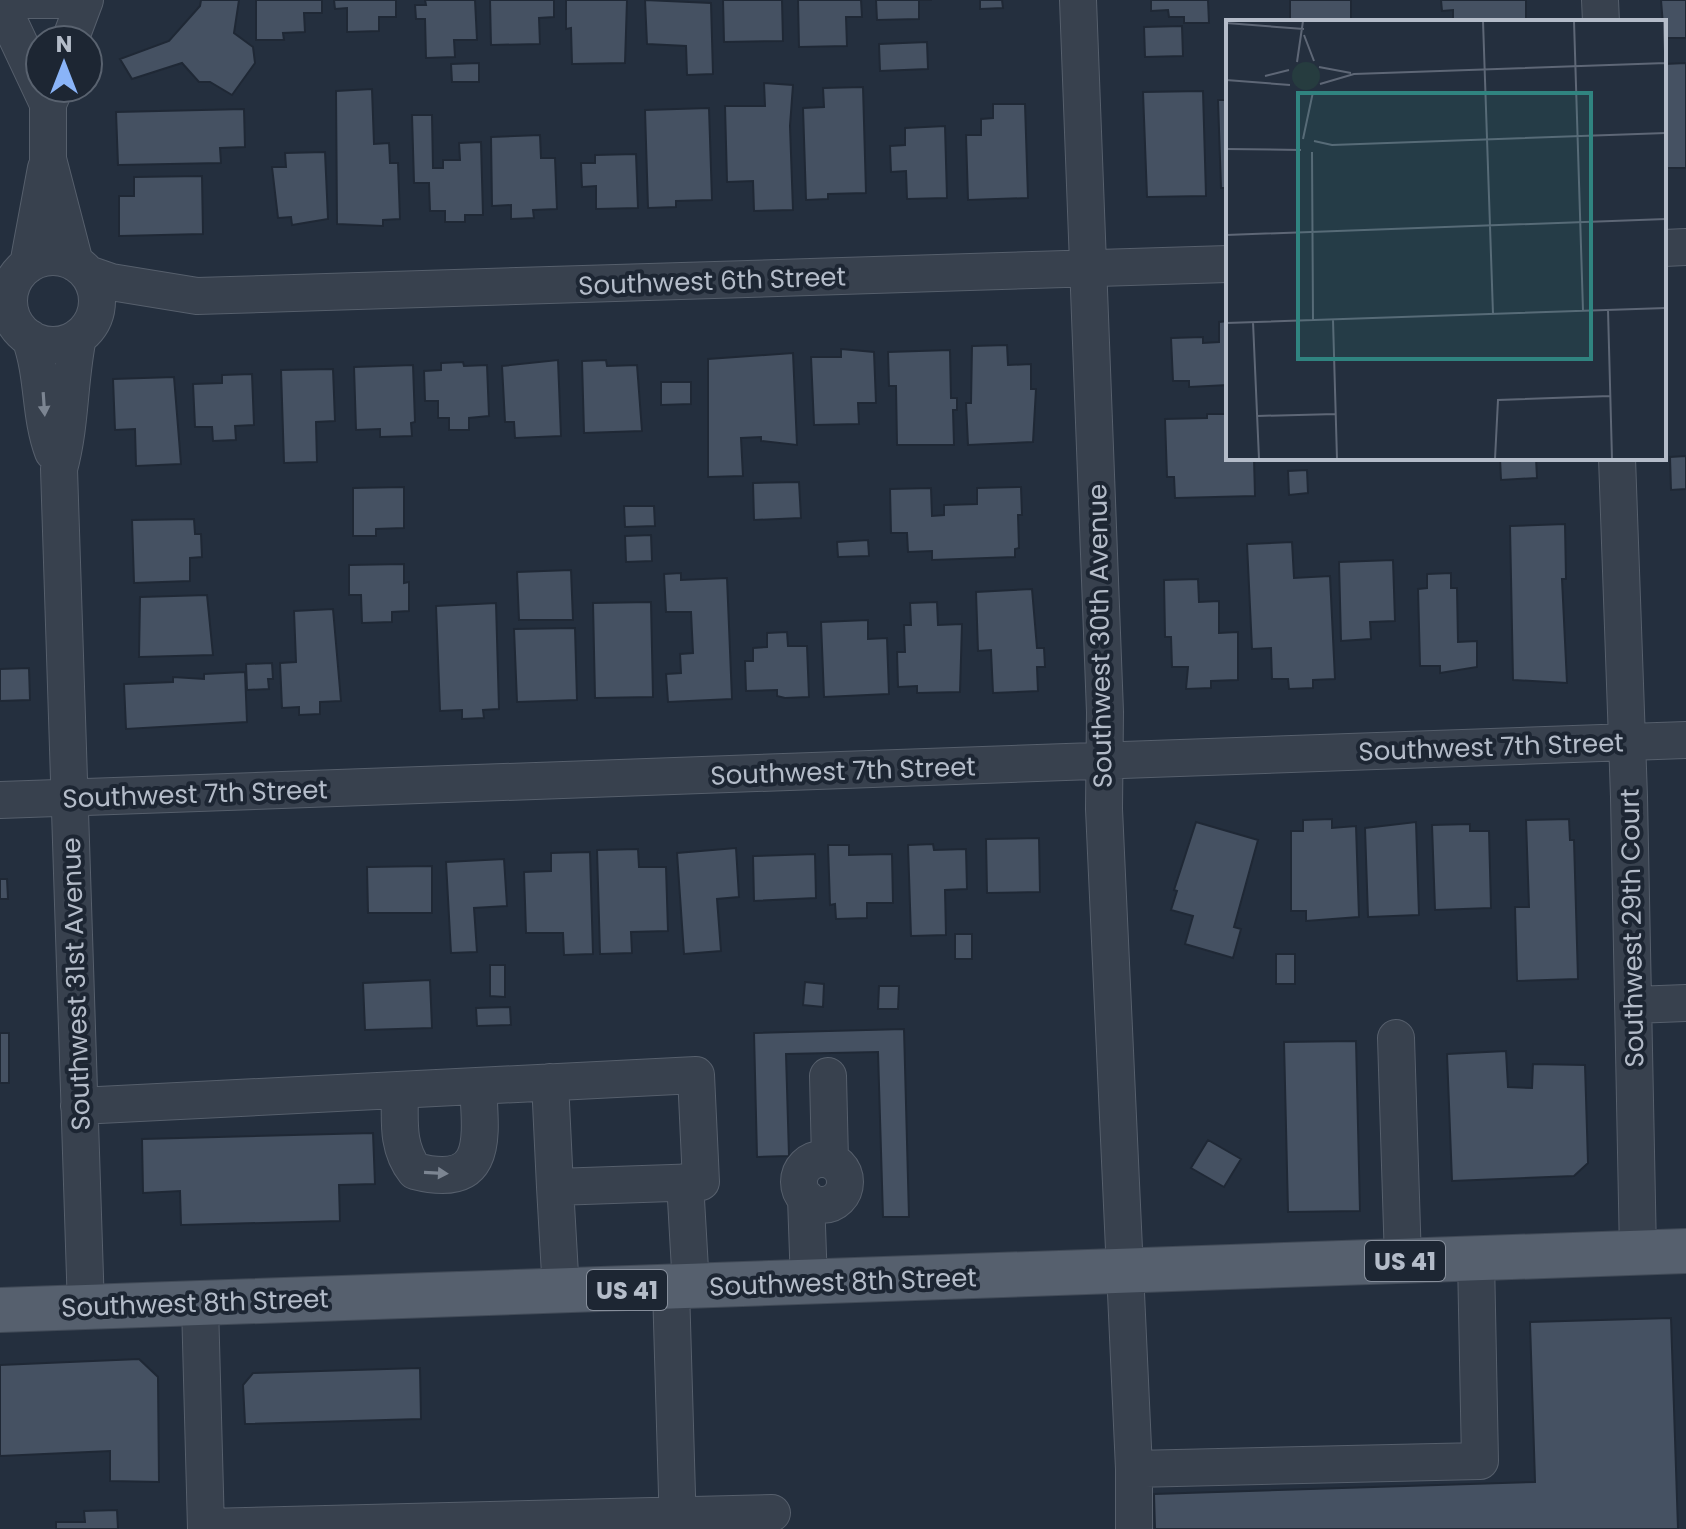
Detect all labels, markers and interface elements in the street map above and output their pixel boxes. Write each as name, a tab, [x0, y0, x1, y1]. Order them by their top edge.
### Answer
inset map	[1226, 20, 1666, 460]
north arrow	[24, 24, 104, 104]
text: N	[56, 29, 72, 60]
street label: Southwest 6th Street	[578, 258, 846, 304]
one-way arrow	[38, 392, 51, 417]
street label: Southwest 30th Avenue	[1079, 484, 1121, 788]
street label: Southwest 7th Street	[1358, 724, 1624, 770]
street label: Southwest 7th Street	[710, 748, 976, 794]
street label: Southwest 7th Street	[62, 771, 328, 817]
street label: Southwest 29th Court	[1612, 788, 1652, 1068]
street label: Southwest 31st Avenue	[53, 837, 99, 1131]
one-way arrow	[424, 1167, 450, 1180]
road number: US 41	[1365, 1241, 1445, 1281]
street label: Southwest 8th Street	[709, 1259, 977, 1305]
road number: US 41	[587, 1270, 667, 1310]
street label: Southwest 8th Street	[61, 1280, 329, 1326]

